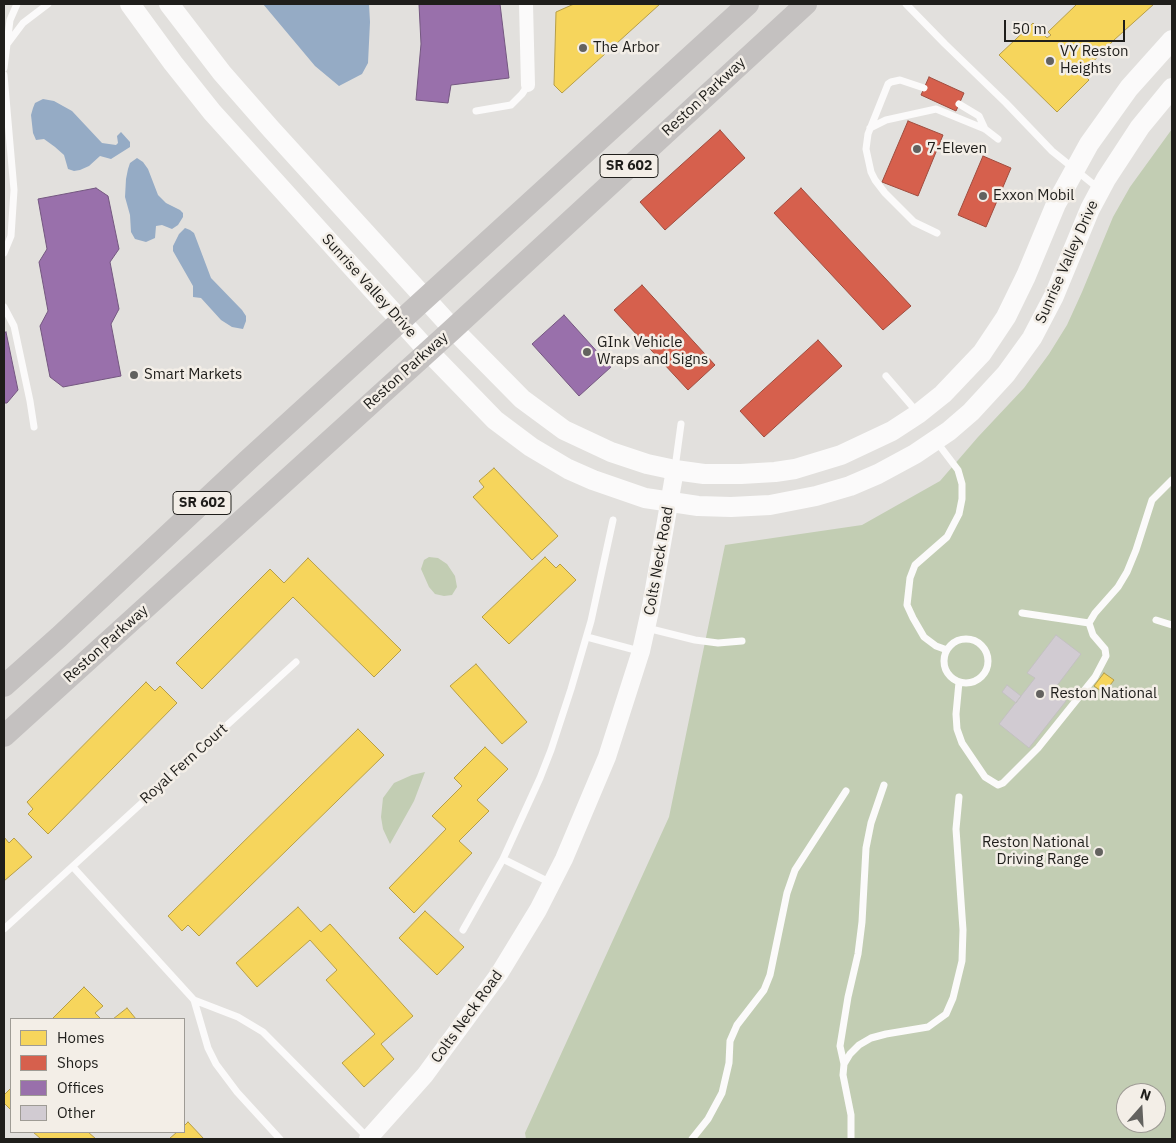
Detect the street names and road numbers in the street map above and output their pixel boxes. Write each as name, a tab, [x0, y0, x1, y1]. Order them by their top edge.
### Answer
street label: Reston Parkway	[659, 54, 749, 140]
road number: SR 602	[600, 154, 658, 178]
street label: Sunrise Valley Drive	[1032, 198, 1102, 326]
street label: Sunrise Valley Drive	[318, 231, 420, 341]
street label: Reston Parkway	[360, 328, 452, 414]
road number: SR 602	[173, 492, 231, 514]
street label: Colts Neck Road	[641, 505, 677, 617]
street label: Reston Parkway	[60, 601, 152, 687]
street label: Royal Fern Court	[137, 720, 231, 808]
street label: Colts Neck Road	[427, 967, 507, 1067]

